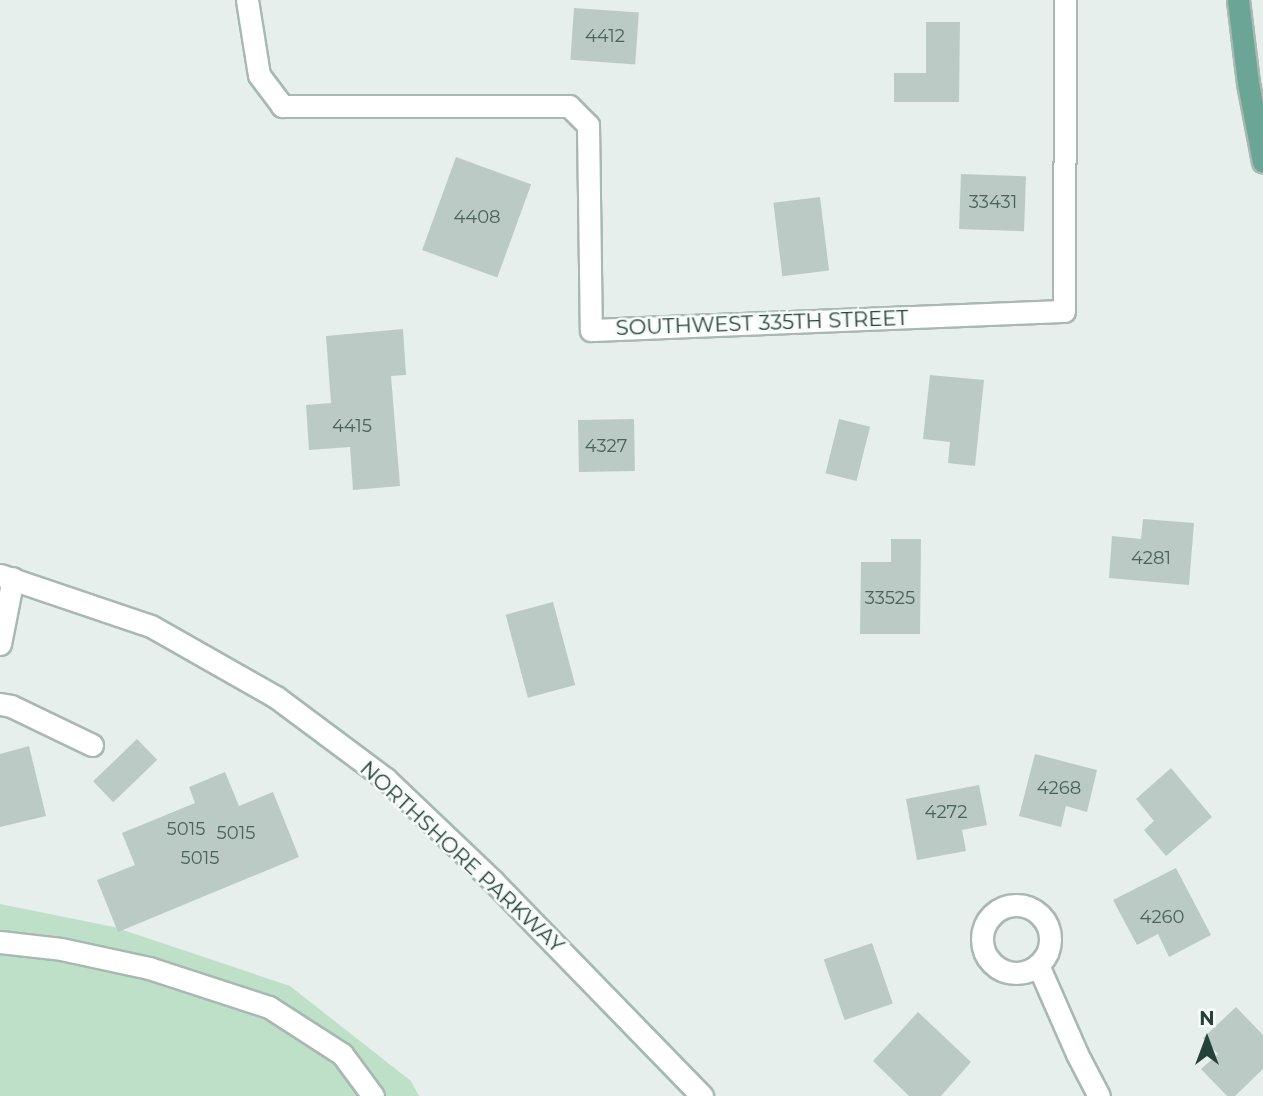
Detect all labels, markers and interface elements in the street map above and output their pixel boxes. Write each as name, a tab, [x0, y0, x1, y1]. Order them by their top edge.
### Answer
house number: 4412	[585, 25, 625, 47]
house number: 33431	[969, 191, 1017, 213]
house number: 4408	[453, 206, 501, 228]
street label: SOUTHWEST 335TH STREET	[615, 305, 909, 341]
house number: 4415	[332, 415, 372, 437]
house number: 4327	[585, 435, 627, 457]
house number: 4281	[1131, 547, 1171, 569]
house number: 33525	[865, 587, 915, 609]
street label: NORTHSHORE PARKWAY	[355, 756, 569, 958]
house number: 4268	[1037, 777, 1081, 799]
house number: 4272	[925, 801, 967, 823]
house number: 5015	[167, 818, 205, 840]
house number: 5015	[217, 822, 255, 844]
house number: 5015	[181, 847, 219, 869]
house number: 4260	[1140, 906, 1184, 928]
north arrow	[1172, 1005, 1242, 1075]
text: N	[1199, 1007, 1215, 1030]

